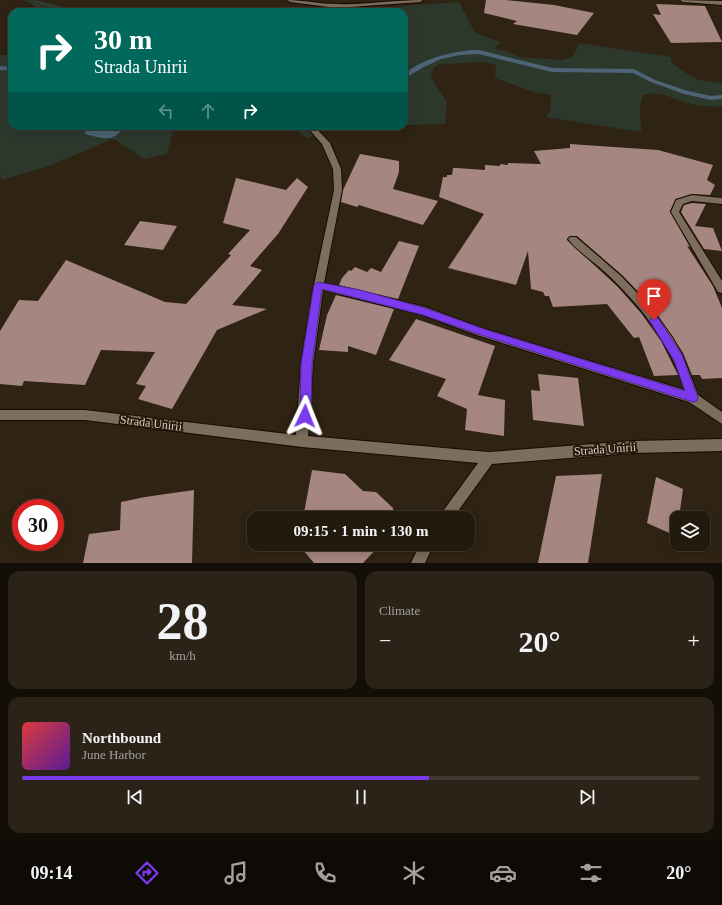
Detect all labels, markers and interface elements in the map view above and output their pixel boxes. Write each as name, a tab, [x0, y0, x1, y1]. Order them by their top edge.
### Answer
icon: right	[28, 24, 80, 76]
text: 30 m	[94, 24, 152, 55]
text: Strada Unirii	[94, 57, 187, 77]
icon: left	[155, 100, 177, 122]
icon: ahead	[197, 100, 219, 122]
icon: right	[239, 100, 261, 122]
pin	[637, 279, 671, 320]
icon: arrive	[643, 285, 665, 307]
position arrow	[284, 395, 326, 437]
street label: Strada Unirii	[119, 412, 183, 434]
street label: Strada Unirii	[573, 440, 637, 458]
speed limit sign: 30	[12, 499, 64, 551]
map controls	[670, 511, 710, 551]
button: layers	[670, 511, 710, 551]
text: 09:15 · 1 min · 130 m	[294, 523, 429, 539]
text: 28	[157, 593, 209, 650]
text: Climate	[379, 603, 420, 618]
text: 20°	[519, 625, 561, 658]
text: −	[379, 628, 391, 653]
text: +	[688, 628, 700, 653]
text: km/h	[169, 648, 196, 663]
text: Northbound	[82, 730, 161, 746]
text: June Harbor	[82, 747, 146, 762]
icon: previous	[124, 786, 146, 808]
icon: pause	[350, 786, 372, 808]
icon: next	[576, 786, 598, 808]
icon: directions	[133, 859, 161, 887]
icon: music	[222, 859, 250, 887]
icon: phone	[311, 859, 339, 887]
icon: climate	[400, 859, 428, 887]
icon: car	[489, 859, 517, 887]
icon: filters	[577, 859, 605, 887]
text: 09:14	[30, 863, 72, 883]
text: 20°	[666, 863, 692, 883]

